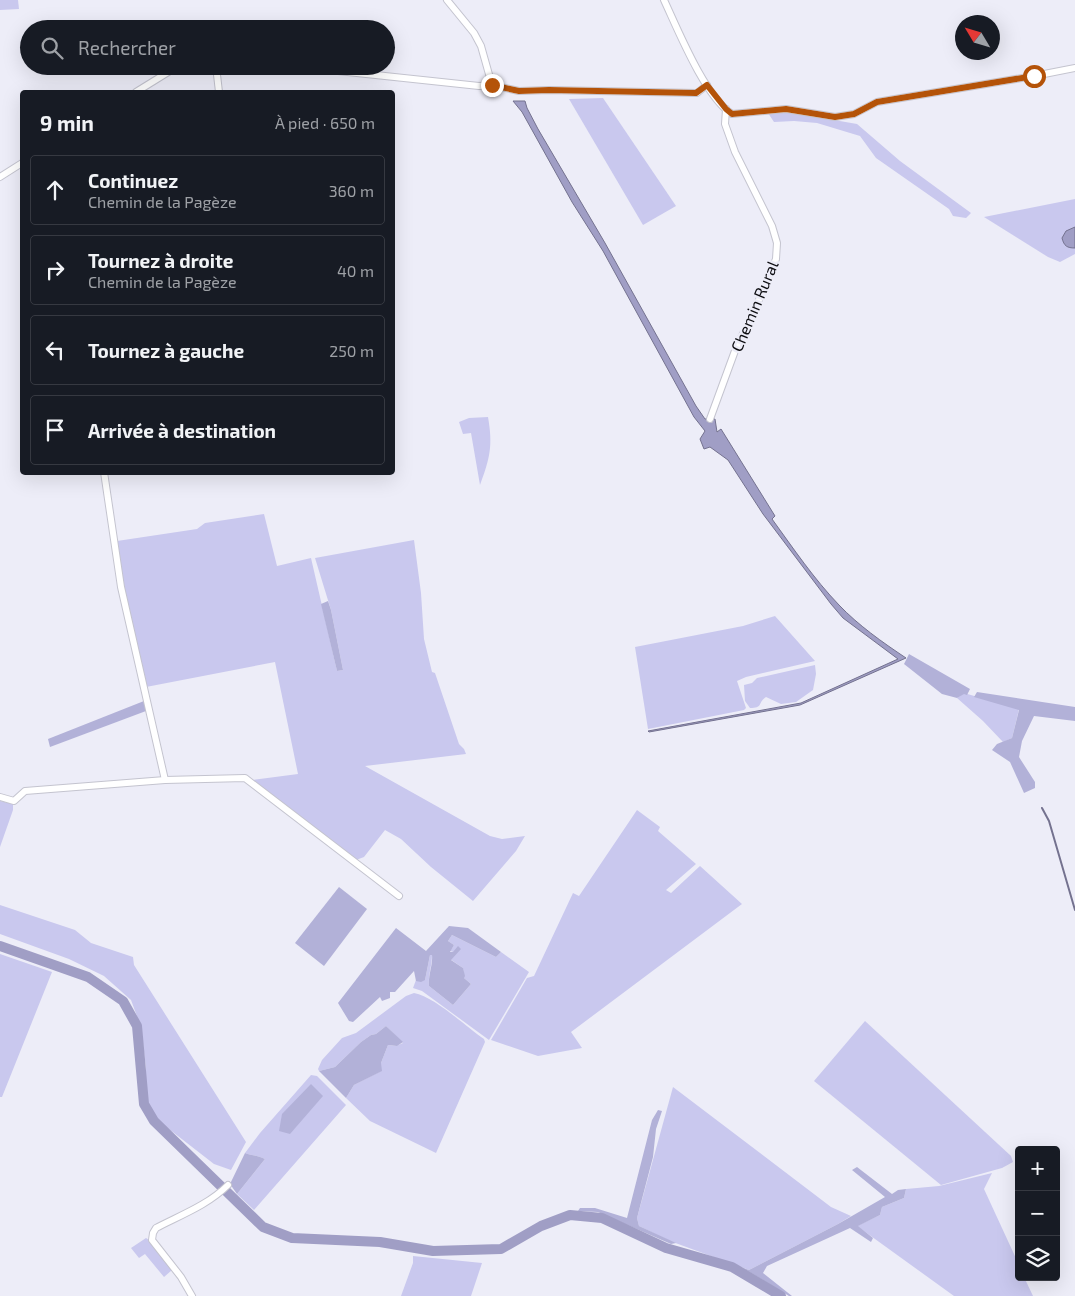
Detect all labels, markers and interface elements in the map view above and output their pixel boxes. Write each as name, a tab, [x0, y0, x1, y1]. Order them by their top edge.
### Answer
north arrow	[955, 15, 1000, 60]
search box	[20, 20, 395, 75]
icon: search	[38, 34, 66, 62]
text: Rechercher	[78, 36, 176, 59]
route start	[1023, 65, 1046, 88]
route end	[481, 74, 504, 97]
text: 9 min	[40, 110, 94, 135]
text: À pied · 650 m	[275, 113, 375, 132]
text: Continuez	[88, 169, 178, 192]
icon: ahead	[41, 176, 69, 204]
text: 360 m	[329, 181, 374, 200]
text: Chemin de la Pagèze	[88, 192, 237, 211]
text: Tournez à droite	[88, 249, 234, 272]
icon: right	[41, 256, 69, 284]
street label: Chemin Rural	[726, 258, 782, 354]
text: 40 m	[337, 261, 374, 280]
text: Chemin de la Pagèze	[88, 272, 237, 291]
icon: left	[41, 336, 69, 364]
text: Tournez à gauche	[88, 339, 244, 362]
text: 250 m	[329, 341, 374, 360]
icon: arrive	[41, 416, 69, 444]
text: Arrivée à destination	[88, 419, 276, 442]
map controls	[1015, 1146, 1060, 1281]
button: +	[1015, 1146, 1060, 1191]
button: −	[1015, 1191, 1060, 1236]
button: layers	[1015, 1236, 1060, 1281]

